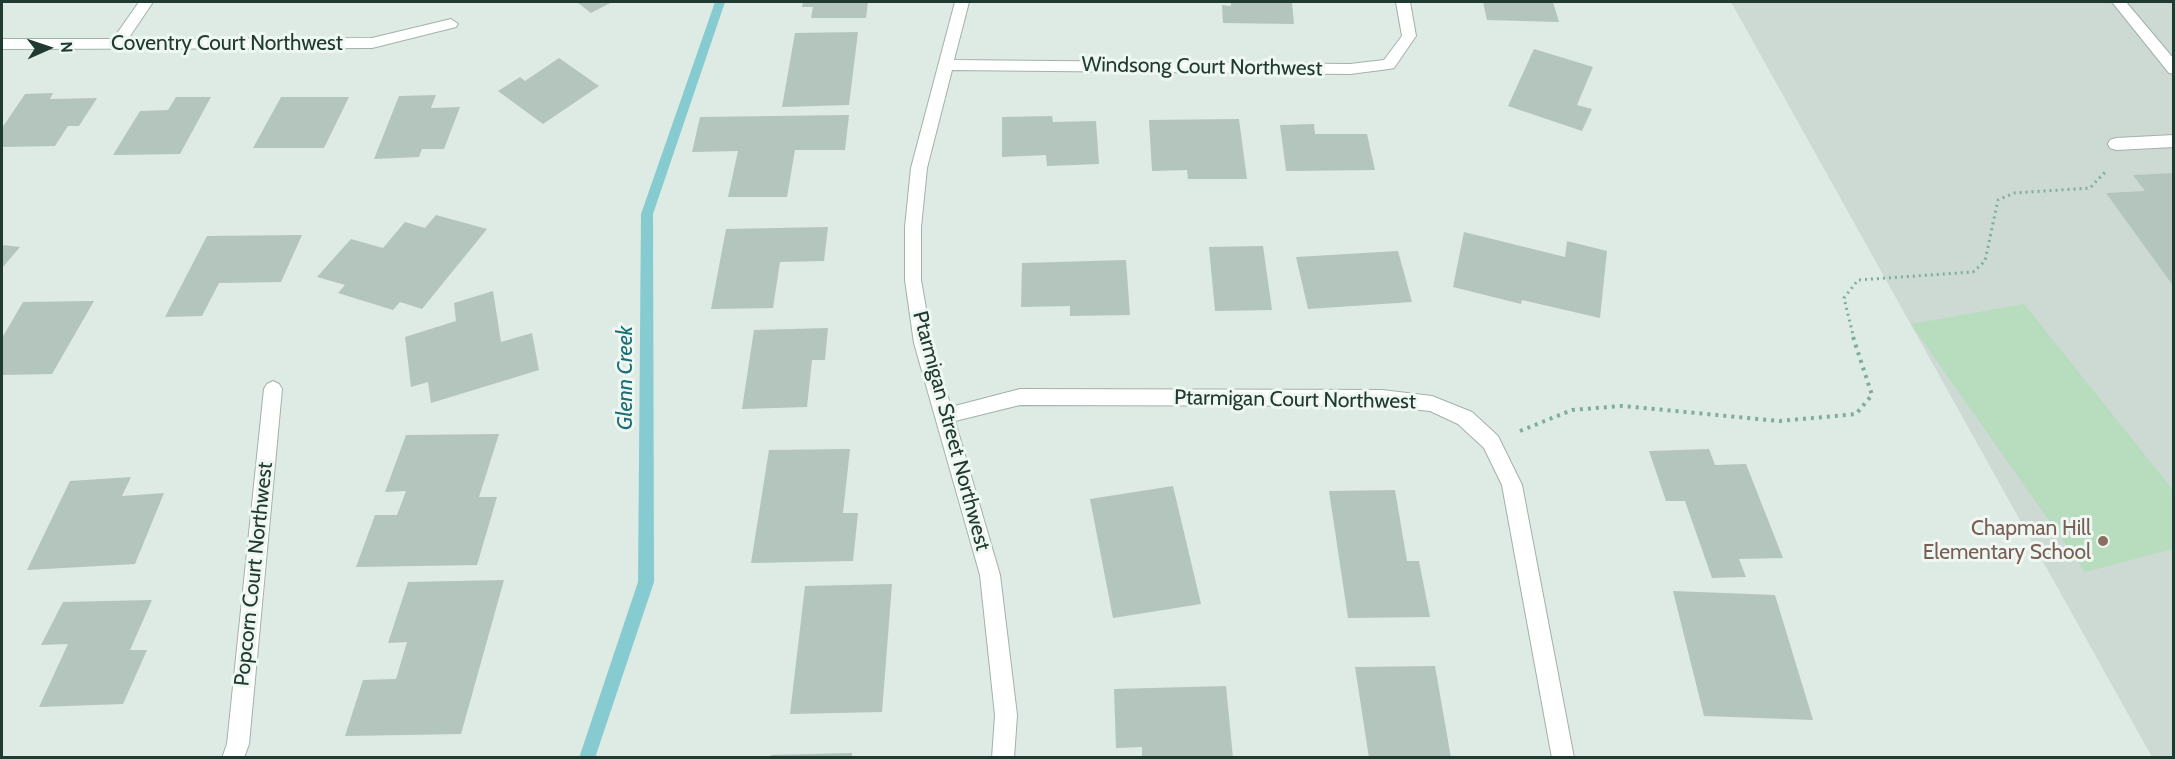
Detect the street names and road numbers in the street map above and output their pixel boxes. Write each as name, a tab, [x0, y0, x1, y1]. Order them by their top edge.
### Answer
street label: Coventry Court Northwest	[111, 31, 343, 57]
street label: Windsong Court Northwest	[1081, 52, 1323, 82]
street label: Ptarmigan Street Northwest	[907, 308, 995, 554]
street label: Ptarmigan Court Northwest	[1174, 385, 1416, 415]
street label: Popcorn Court Northwest	[230, 461, 278, 687]

